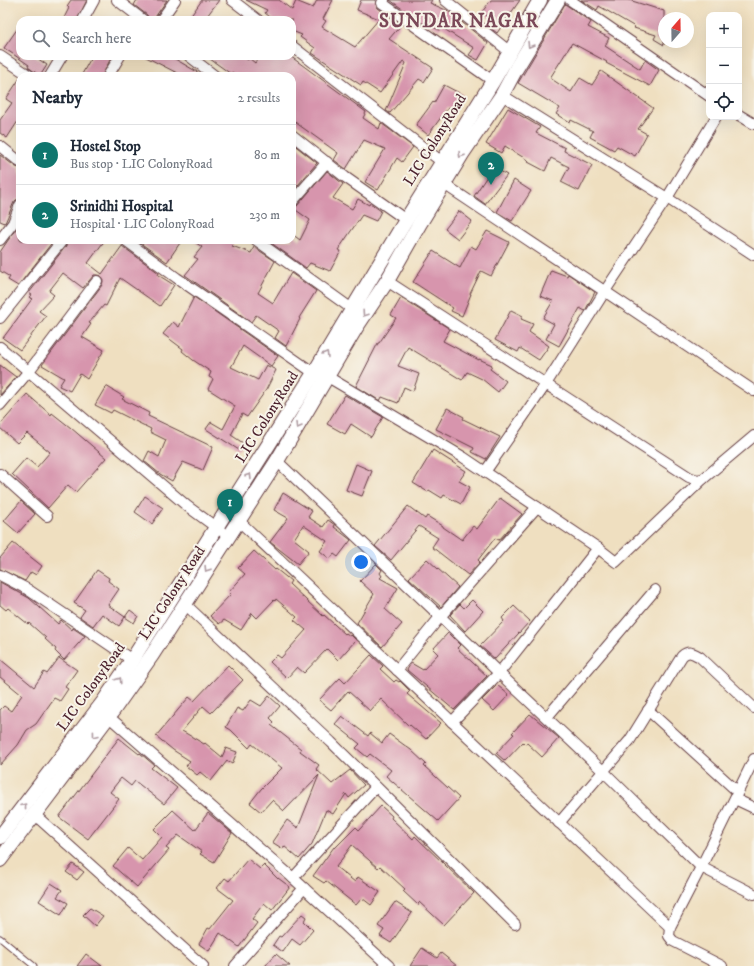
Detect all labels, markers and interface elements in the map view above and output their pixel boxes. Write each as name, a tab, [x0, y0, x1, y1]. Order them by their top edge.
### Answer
district label: SUNDAR NAGAR	[379, 10, 539, 33]
north arrow	[658, 12, 694, 48]
map controls	[706, 12, 742, 120]
button: +	[706, 12, 742, 48]
search box	[16, 16, 296, 60]
icon: search	[30, 27, 52, 49]
text: Search here	[62, 29, 131, 48]
one-way arrow	[528, 41, 535, 48]
button: −	[706, 48, 742, 84]
button: locate	[706, 84, 742, 120]
text: Nearby	[32, 87, 82, 109]
text: 2 results	[238, 90, 280, 106]
street label: LIC ColonyRoad	[399, 90, 471, 189]
text: Hostel Stop	[70, 137, 141, 156]
text: 1	[43, 147, 47, 163]
text: 80 m	[254, 147, 280, 163]
one-way arrow	[458, 151, 466, 158]
pin: 2	[478, 152, 504, 185]
text: Bus stop · LIC ColonyRoad	[70, 156, 212, 172]
text: Srinidhi Hospital	[70, 197, 173, 216]
text: 2	[42, 207, 48, 223]
text: 230 m	[249, 207, 280, 223]
text: Hospital · LIC ColonyRoad	[70, 216, 214, 232]
one-way arrow	[363, 310, 370, 317]
one-way arrow	[321, 351, 328, 358]
street label: LIC ColonyRoad	[231, 367, 303, 466]
one-way arrow	[295, 422, 302, 429]
one-way arrow	[245, 473, 252, 480]
pin: 1	[217, 489, 243, 522]
street label: LIC Colony Road	[135, 542, 210, 644]
your location	[351, 552, 371, 572]
one-way arrow	[205, 565, 212, 572]
street label: LIC ColonyRoad	[53, 639, 130, 735]
one-way arrow	[114, 677, 121, 684]
one-way arrow	[93, 730, 100, 737]
one-way arrow	[19, 803, 26, 810]

